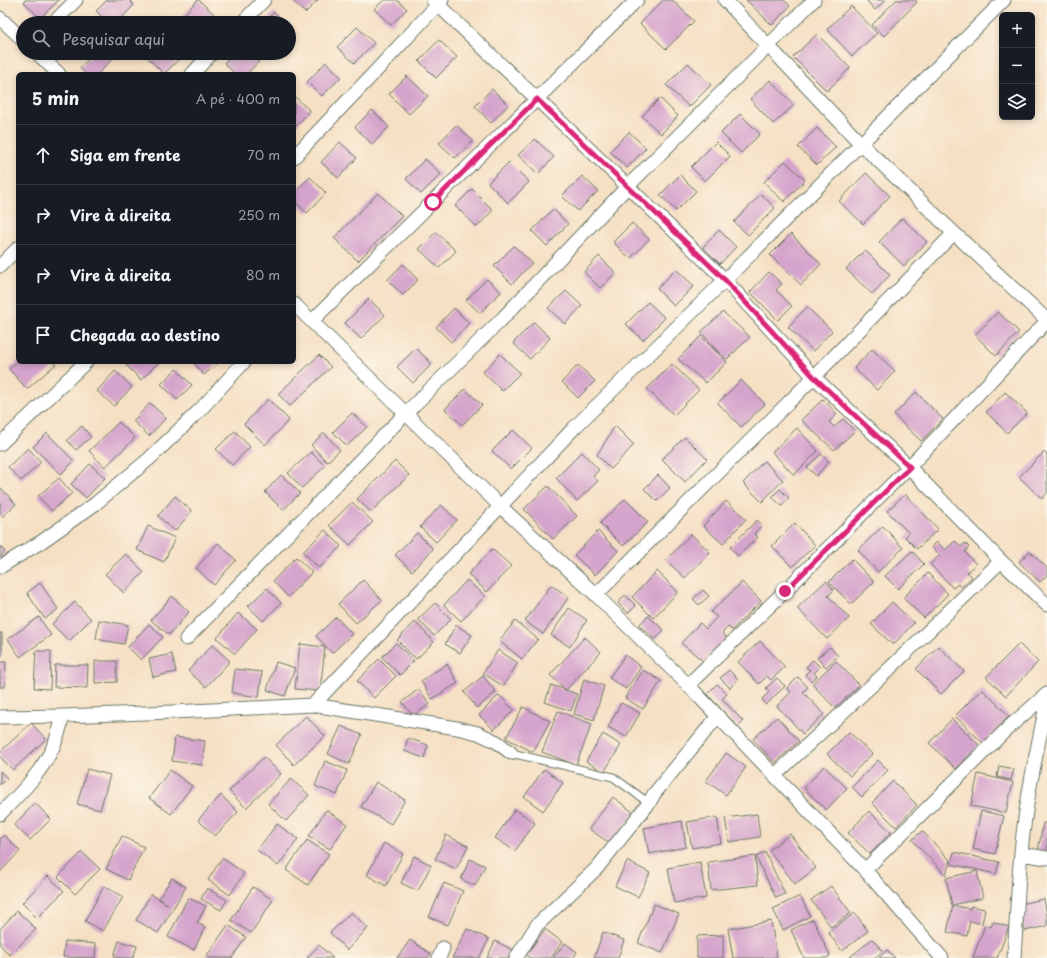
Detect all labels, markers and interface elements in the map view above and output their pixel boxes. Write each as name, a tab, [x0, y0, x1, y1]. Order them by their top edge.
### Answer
map controls	[999, 12, 1035, 120]
button: +	[999, 12, 1035, 48]
search box	[16, 16, 296, 60]
icon: search	[30, 27, 52, 49]
text: Pesquisar aqui	[62, 27, 165, 50]
button: −	[999, 48, 1035, 84]
button: layers	[999, 84, 1035, 120]
text: 5 min	[32, 85, 79, 111]
text: A pé · 400 m	[196, 89, 280, 108]
text: Siga em frente	[70, 143, 180, 166]
icon: ahead	[32, 144, 54, 166]
text: 70 m	[247, 145, 280, 164]
route start	[424, 193, 442, 211]
text: Vire à direita	[70, 203, 171, 226]
icon: right	[32, 204, 54, 226]
text: 250 m	[238, 205, 280, 224]
text: Vire à direita	[70, 263, 171, 286]
icon: right	[32, 264, 54, 286]
text: 80 m	[246, 265, 280, 284]
text: Chegada ao destino	[70, 323, 220, 346]
icon: arrive	[32, 324, 54, 346]
route end	[776, 582, 794, 600]

